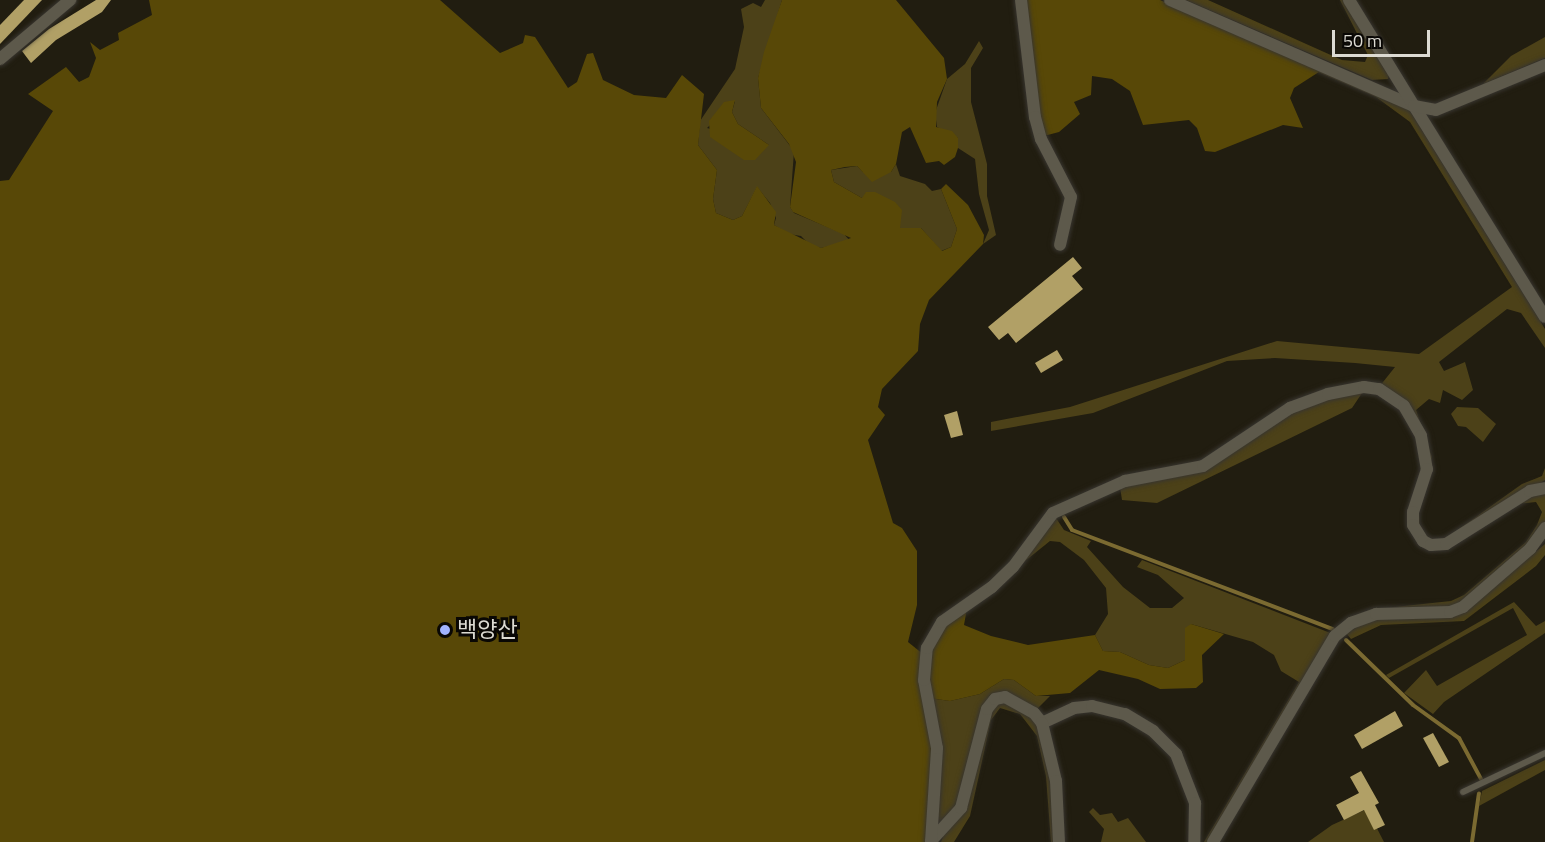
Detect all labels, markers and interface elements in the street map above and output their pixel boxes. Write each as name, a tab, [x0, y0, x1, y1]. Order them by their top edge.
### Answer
scale bar	[1335, 18, 1432, 56]
text: 50 m	[1343, 27, 1382, 54]
place label: 백양산	[457, 617, 518, 643]
marker: 백양산	[438, 623, 452, 637]

